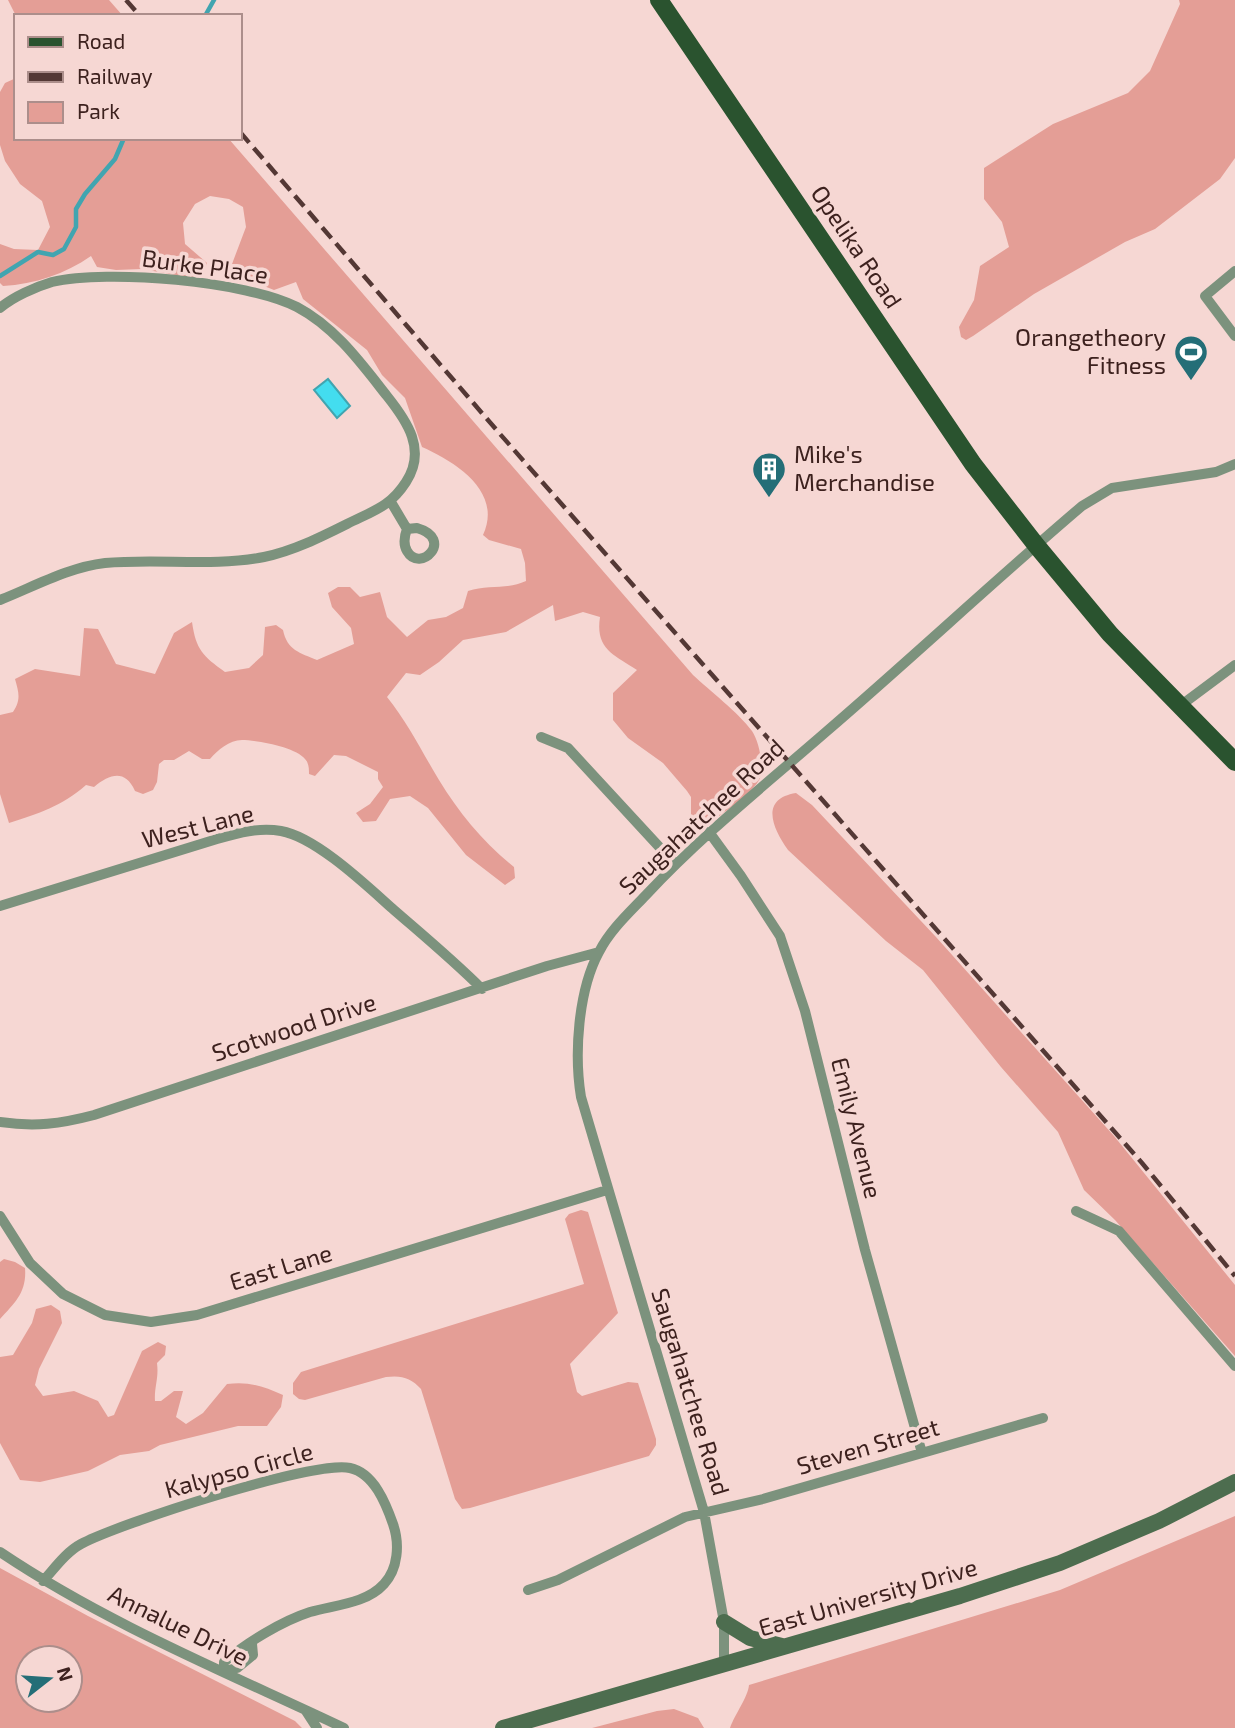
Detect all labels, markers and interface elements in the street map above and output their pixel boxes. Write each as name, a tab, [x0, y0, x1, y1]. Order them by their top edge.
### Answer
legend	[14, 14, 242, 140]
text: Road	[77, 28, 125, 53]
text: Railway	[77, 63, 153, 88]
text: Park	[77, 98, 120, 123]
street label: Opelika Road	[806, 179, 909, 313]
street label: Burke Place	[140, 242, 270, 289]
place label: Orangetheory Fitness	[1015, 322, 1166, 379]
sports icon: Orangetheory Fitness	[1172, 333, 1210, 382]
place label: Mike's Merchandise	[794, 439, 935, 496]
building icon: Mike's Merchandise	[750, 450, 788, 499]
street label: Saugahatchee Road	[612, 732, 790, 900]
street label: West Lane	[139, 798, 257, 853]
street label: Scotwood Drive	[208, 986, 379, 1067]
street label: Emily Avenue	[826, 1054, 889, 1201]
street label: East Lane	[226, 1237, 335, 1296]
street label: Saugahatchee Road	[646, 1284, 737, 1499]
street label: Steven Street	[793, 1411, 942, 1480]
street label: Kalypso Circle	[161, 1436, 316, 1503]
street label: East University Drive	[755, 1551, 980, 1642]
street label: Annalue Drive	[104, 1578, 253, 1671]
north arrow	[14, 1644, 84, 1714]
text: N	[53, 1664, 79, 1684]

